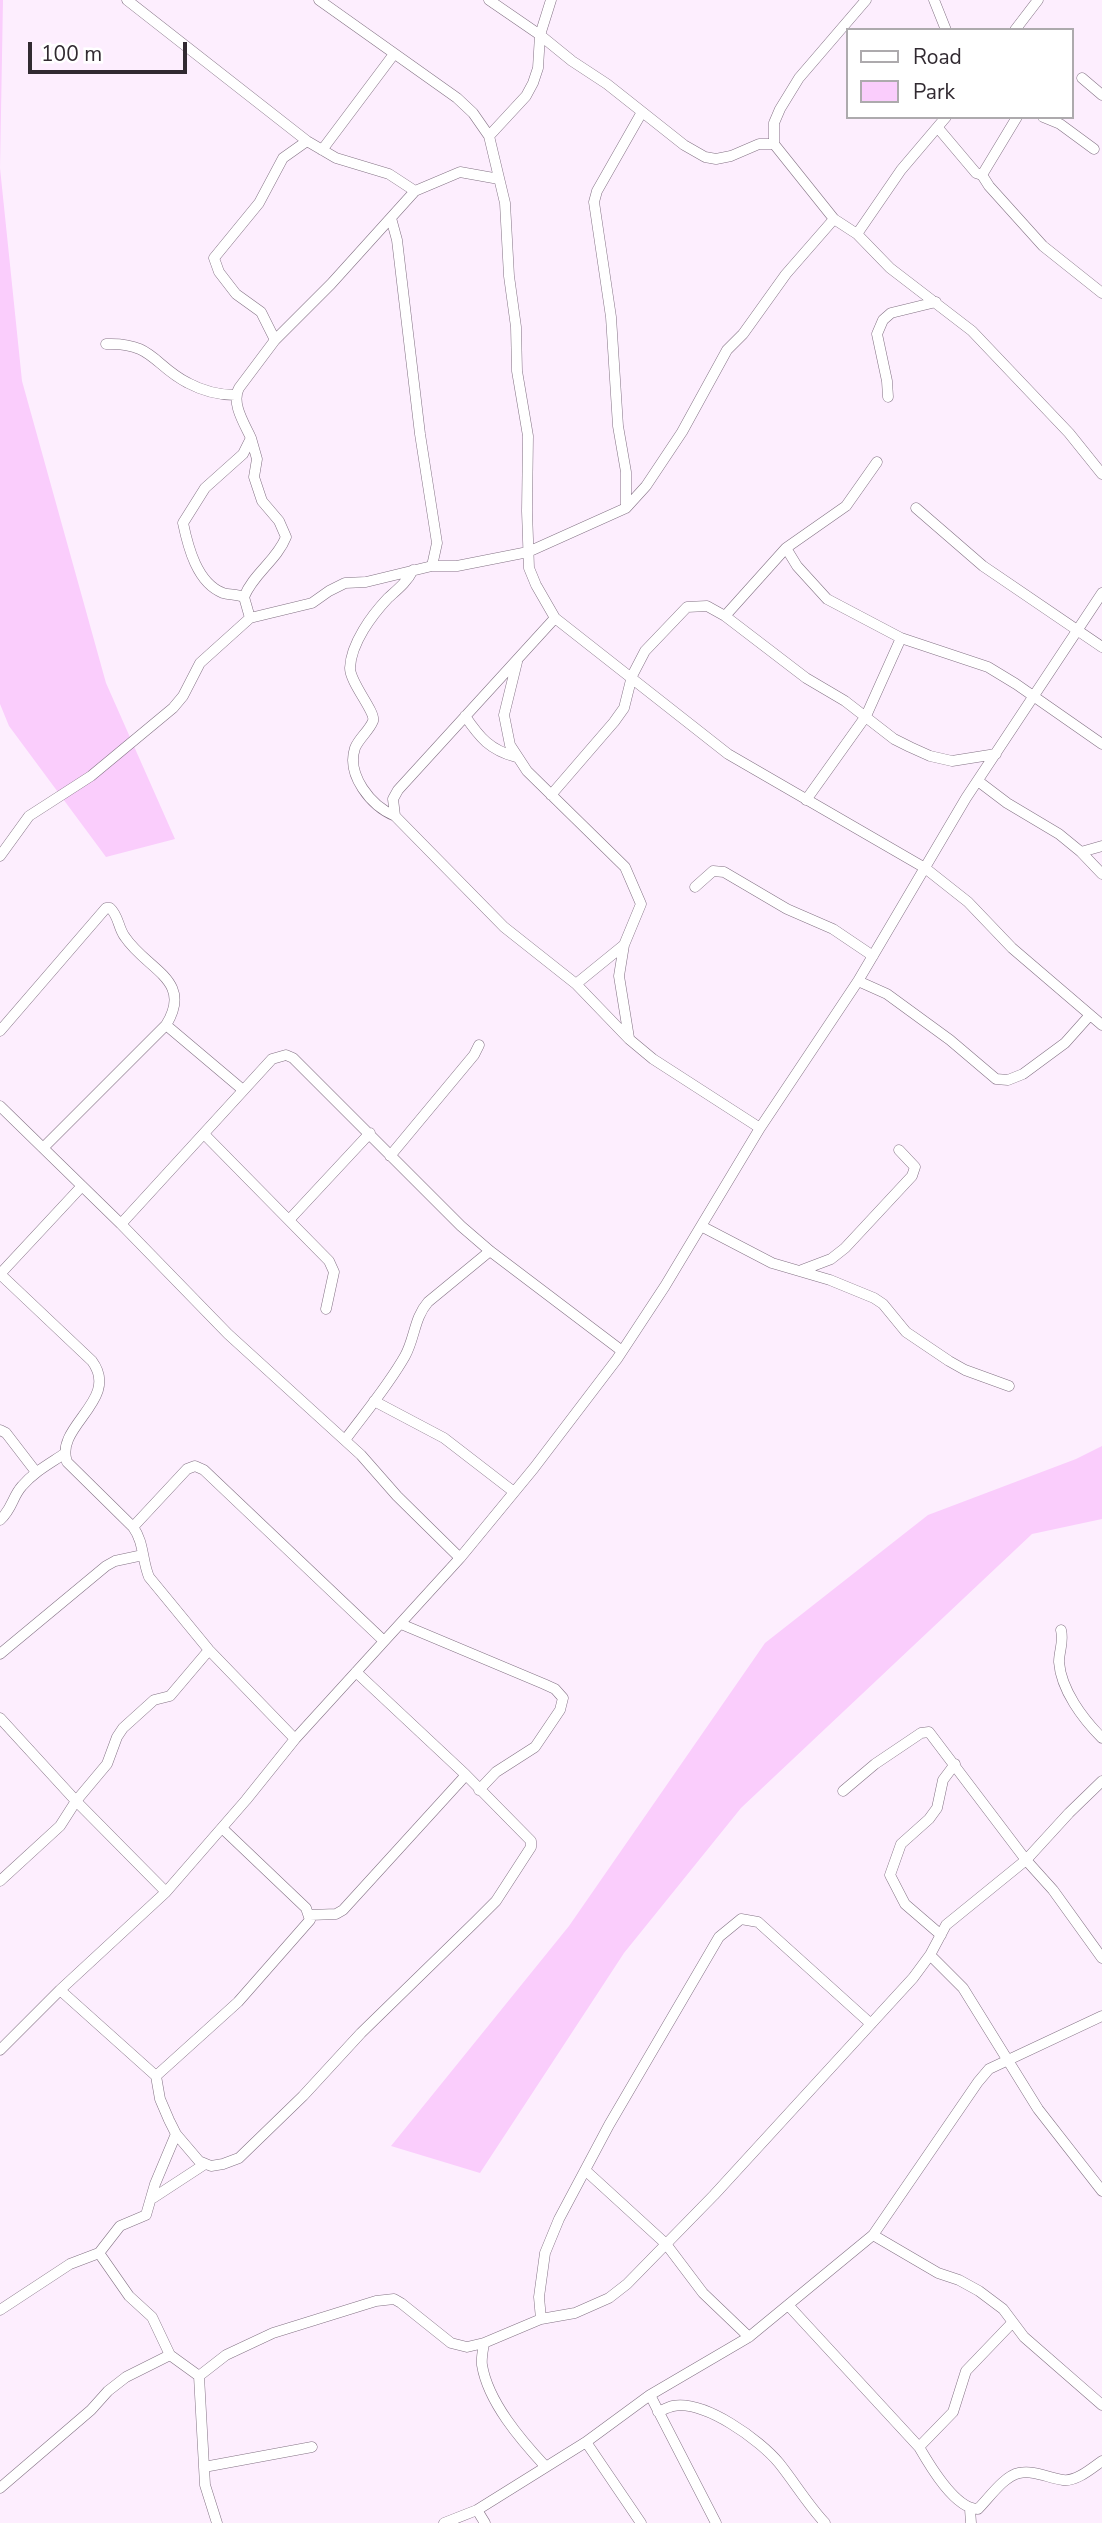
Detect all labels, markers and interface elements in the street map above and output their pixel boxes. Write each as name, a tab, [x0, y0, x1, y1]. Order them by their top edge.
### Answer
scale bar	[32, 28, 191, 72]
legend	[846, 28, 1074, 119]
text: 100 m	[41, 40, 102, 68]
text: Road	[913, 43, 962, 71]
text: Park	[913, 78, 955, 106]

